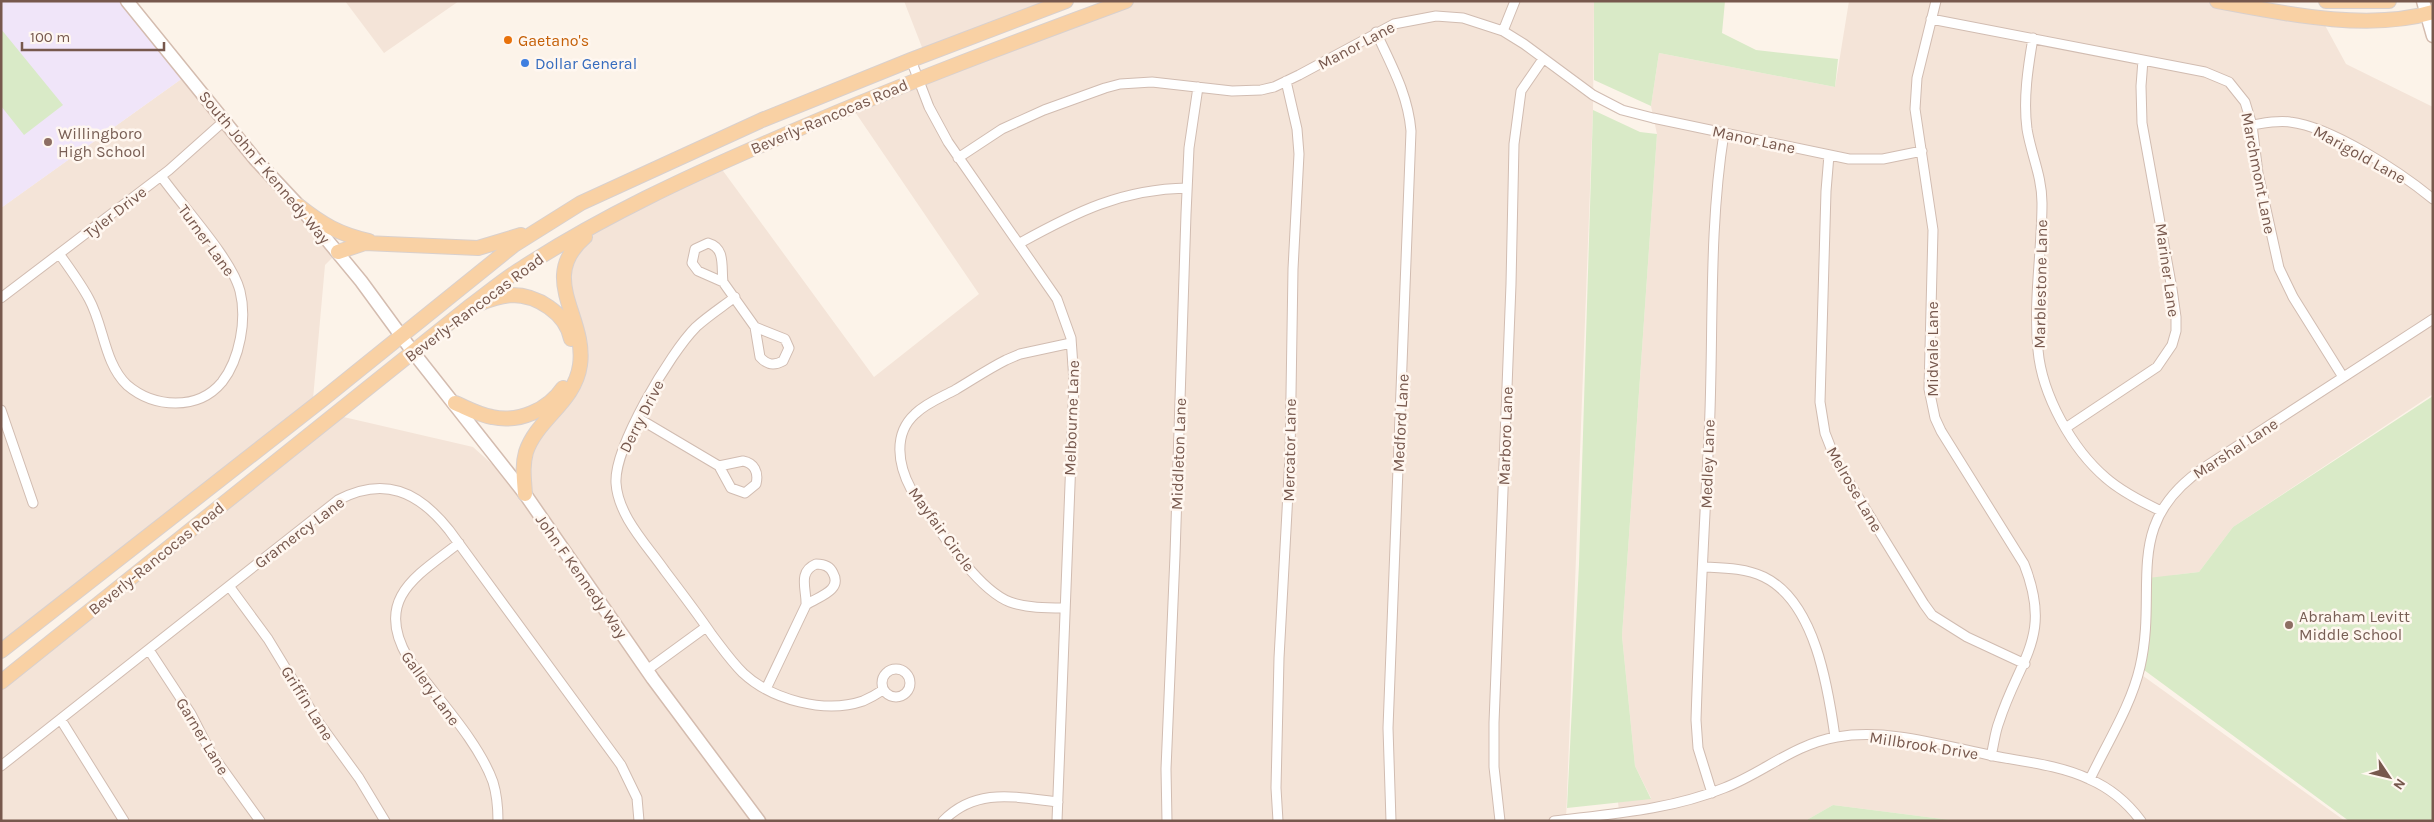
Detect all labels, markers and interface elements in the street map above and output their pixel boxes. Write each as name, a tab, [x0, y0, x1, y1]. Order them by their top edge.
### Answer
street label: Manor Lane	[1314, 17, 1398, 74]
scale bar	[22, 20, 165, 52]
text: 100 m	[30, 28, 70, 46]
place label: Gaetano's	[518, 31, 589, 50]
marker: Gaetano's	[502, 34, 514, 46]
place label: Dollar General	[535, 54, 637, 73]
marker: Dollar General	[519, 57, 531, 69]
street label: Beverly-Rancocas Road	[748, 75, 911, 158]
street label: South John F Kennedy Way	[195, 87, 335, 248]
street label: Marchmont Lane	[2237, 111, 2280, 235]
street label: Manor Lane	[1711, 121, 1797, 158]
street label: Marigold Lane	[2310, 121, 2409, 188]
place label: Willingboro High School	[58, 124, 146, 161]
marker: Willingboro High School	[42, 136, 54, 148]
street label: Tyler Drive	[80, 182, 150, 243]
street label: Turner Lane	[174, 201, 239, 280]
street label: Marblestone Lane	[2030, 219, 2051, 349]
street label: Mariner Lane	[2152, 222, 2183, 318]
street label: Beverly-Rancocas Road	[401, 249, 548, 366]
street label: Midvale Lane	[1923, 301, 1942, 397]
street label: Melbourne Lane	[1060, 360, 1083, 476]
street label: Medford Lane	[1388, 373, 1413, 473]
street label: Derry Drive	[615, 377, 668, 456]
street label: Marboro Lane	[1494, 386, 1517, 486]
street label: Middleton Lane	[1167, 398, 1190, 510]
street label: Mercator Lane	[1279, 398, 1300, 502]
street label: Marshal Lane	[2189, 414, 2281, 483]
street label: Medley Lane	[1696, 419, 1719, 509]
street label: Melrose Lane	[1822, 443, 1887, 535]
street label: Mayfair Circle	[905, 483, 979, 575]
street label: Gramercy Lane	[251, 492, 348, 572]
street label: Beverly-Rancocas Road	[85, 498, 228, 619]
street label: John F Kennedy Way	[532, 511, 632, 642]
place label: Abraham Levitt Middle School	[2299, 607, 2410, 644]
marker: Abraham Levitt Middle School	[2283, 619, 2295, 631]
street label: Gallery Lane	[397, 647, 464, 729]
street label: Griffin Lane	[277, 663, 338, 744]
street label: Garner Lane	[172, 694, 233, 778]
street label: Millbrook Drive	[1868, 727, 1980, 763]
north arrow	[2364, 752, 2414, 802]
text: N	[2389, 775, 2409, 793]

